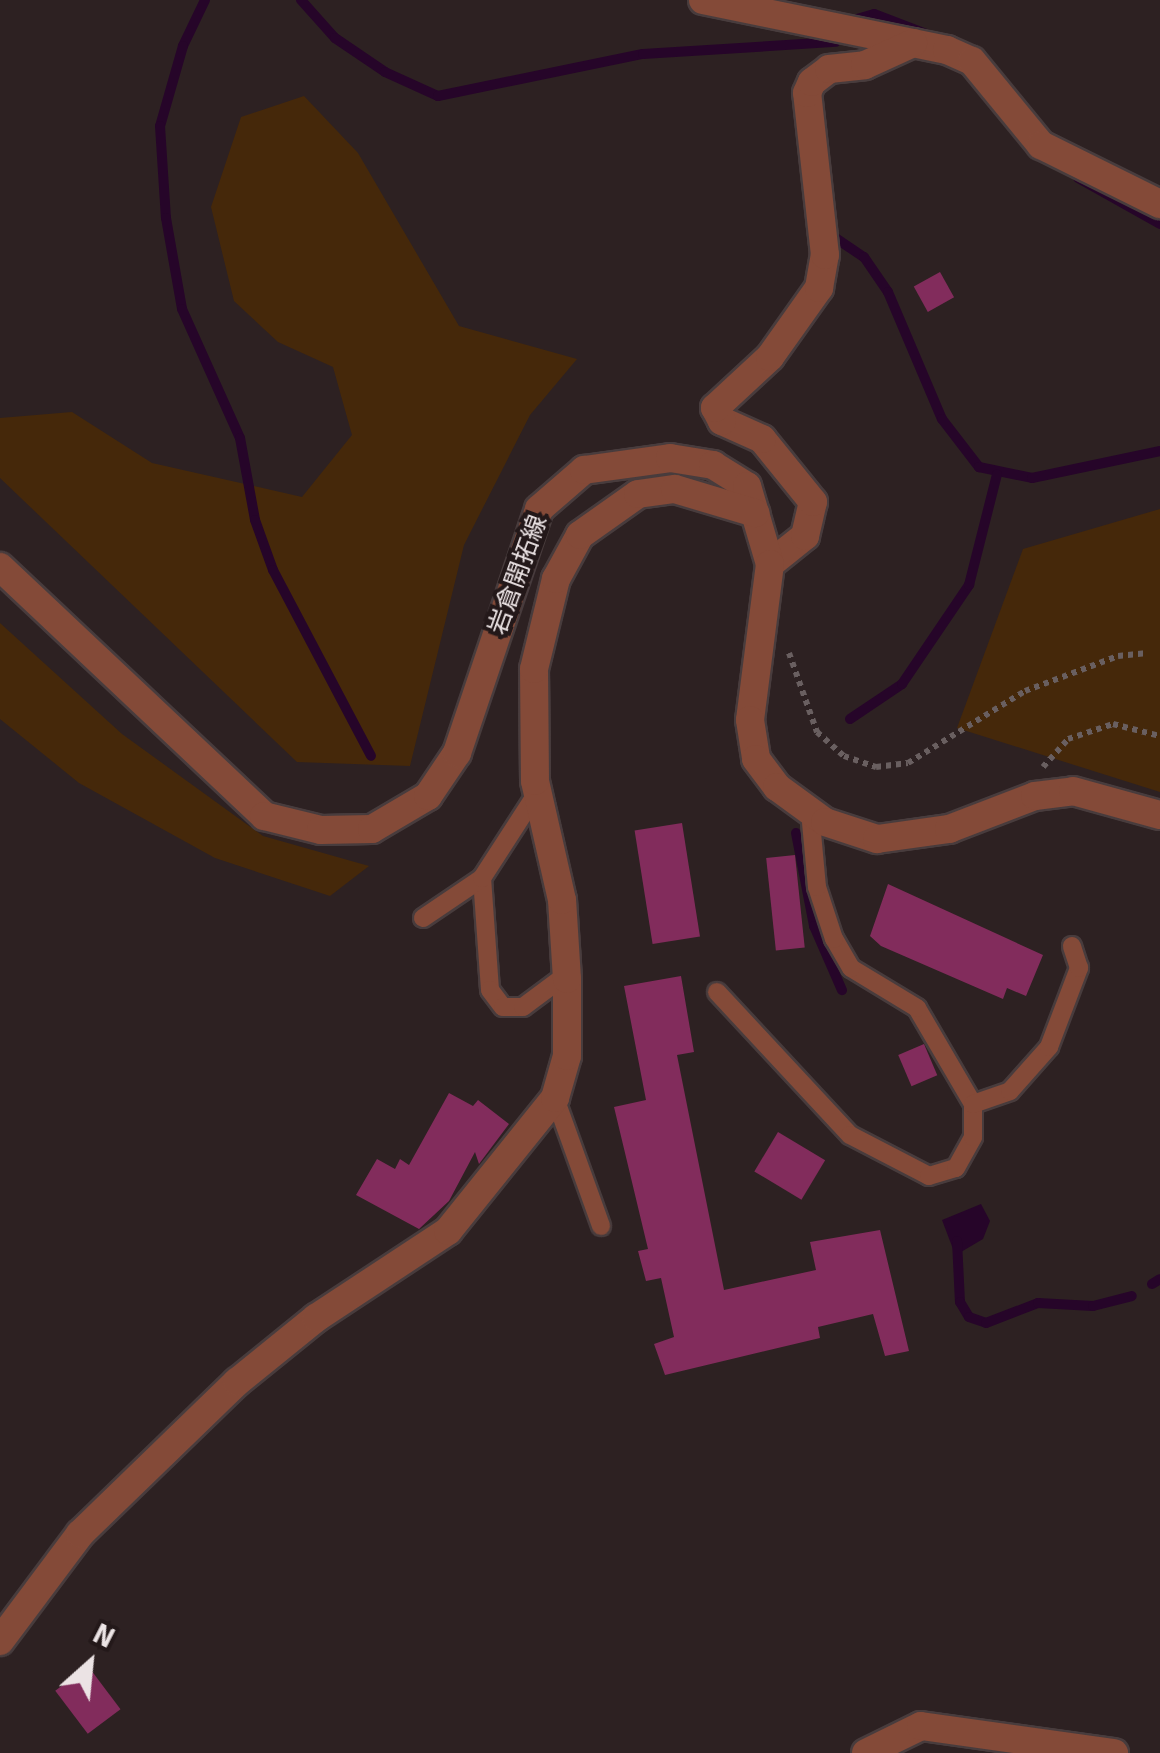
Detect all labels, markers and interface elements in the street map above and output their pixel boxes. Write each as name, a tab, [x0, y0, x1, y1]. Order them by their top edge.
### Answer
street label: 岩倉開拓線	[483, 511, 553, 639]
north arrow	[40, 1613, 140, 1713]
text: N	[87, 1617, 120, 1656]

